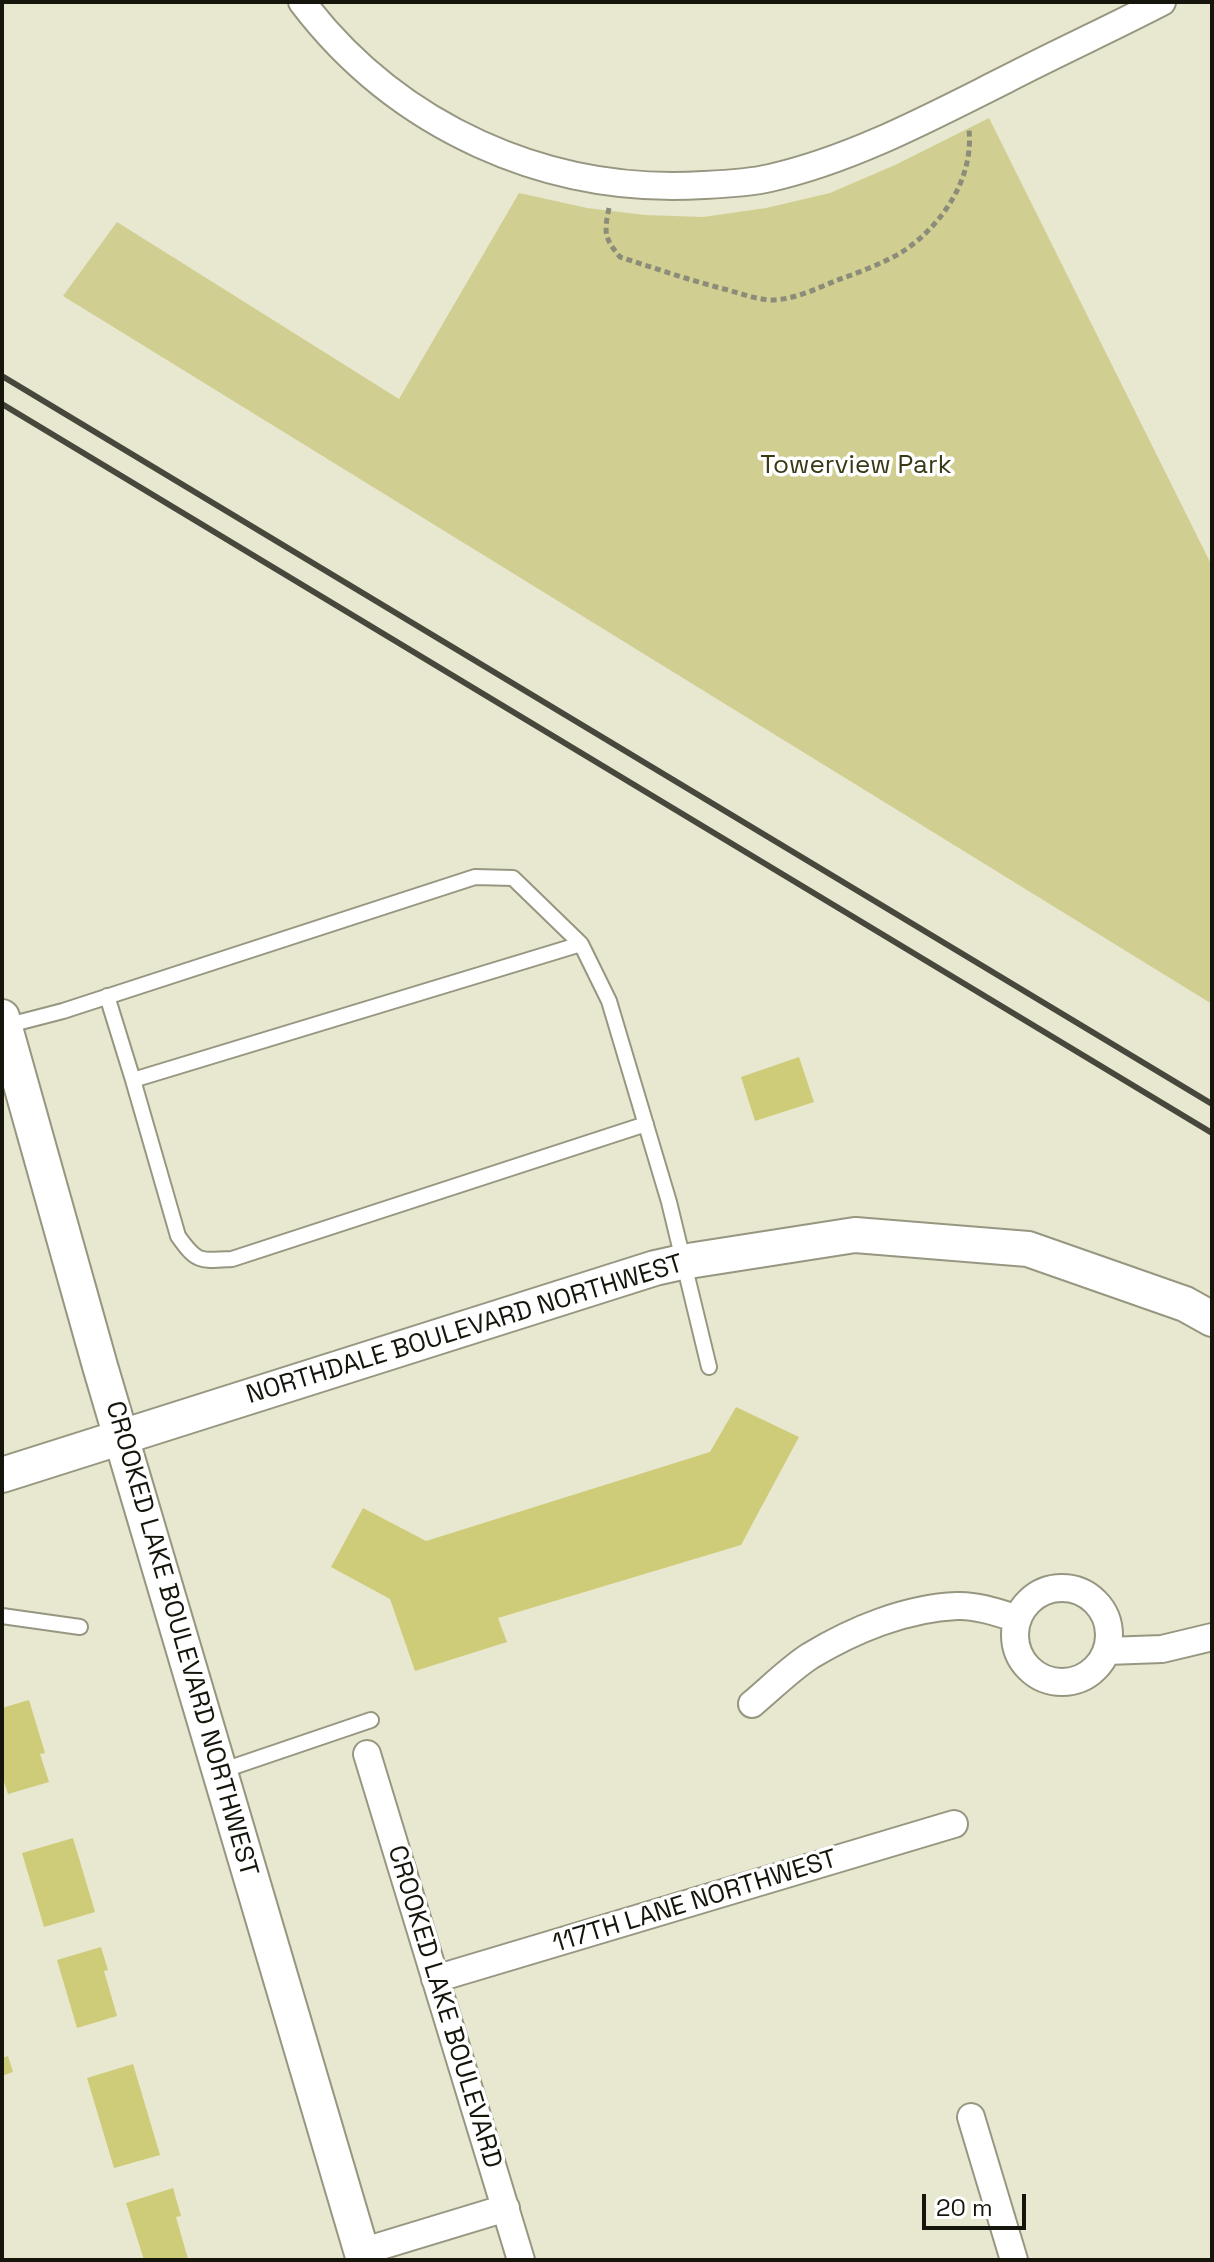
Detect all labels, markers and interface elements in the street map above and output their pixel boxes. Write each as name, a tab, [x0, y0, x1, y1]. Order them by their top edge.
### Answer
park label: Towerview Park	[760, 450, 952, 482]
street label: NORTHDALE BOULEVARD NORTHWEST	[243, 1249, 687, 1411]
street label: CROOKED LAKE BOULEVARD NORTHWEST	[98, 1398, 264, 1880]
street label: CROOKED LAKE BOULEVARD	[380, 1842, 508, 2172]
street label: 117TH LANE NORTHWEST	[549, 1844, 841, 1960]
scale bar	[926, 2178, 1030, 2228]
text: 20 m	[936, 2192, 993, 2223]

